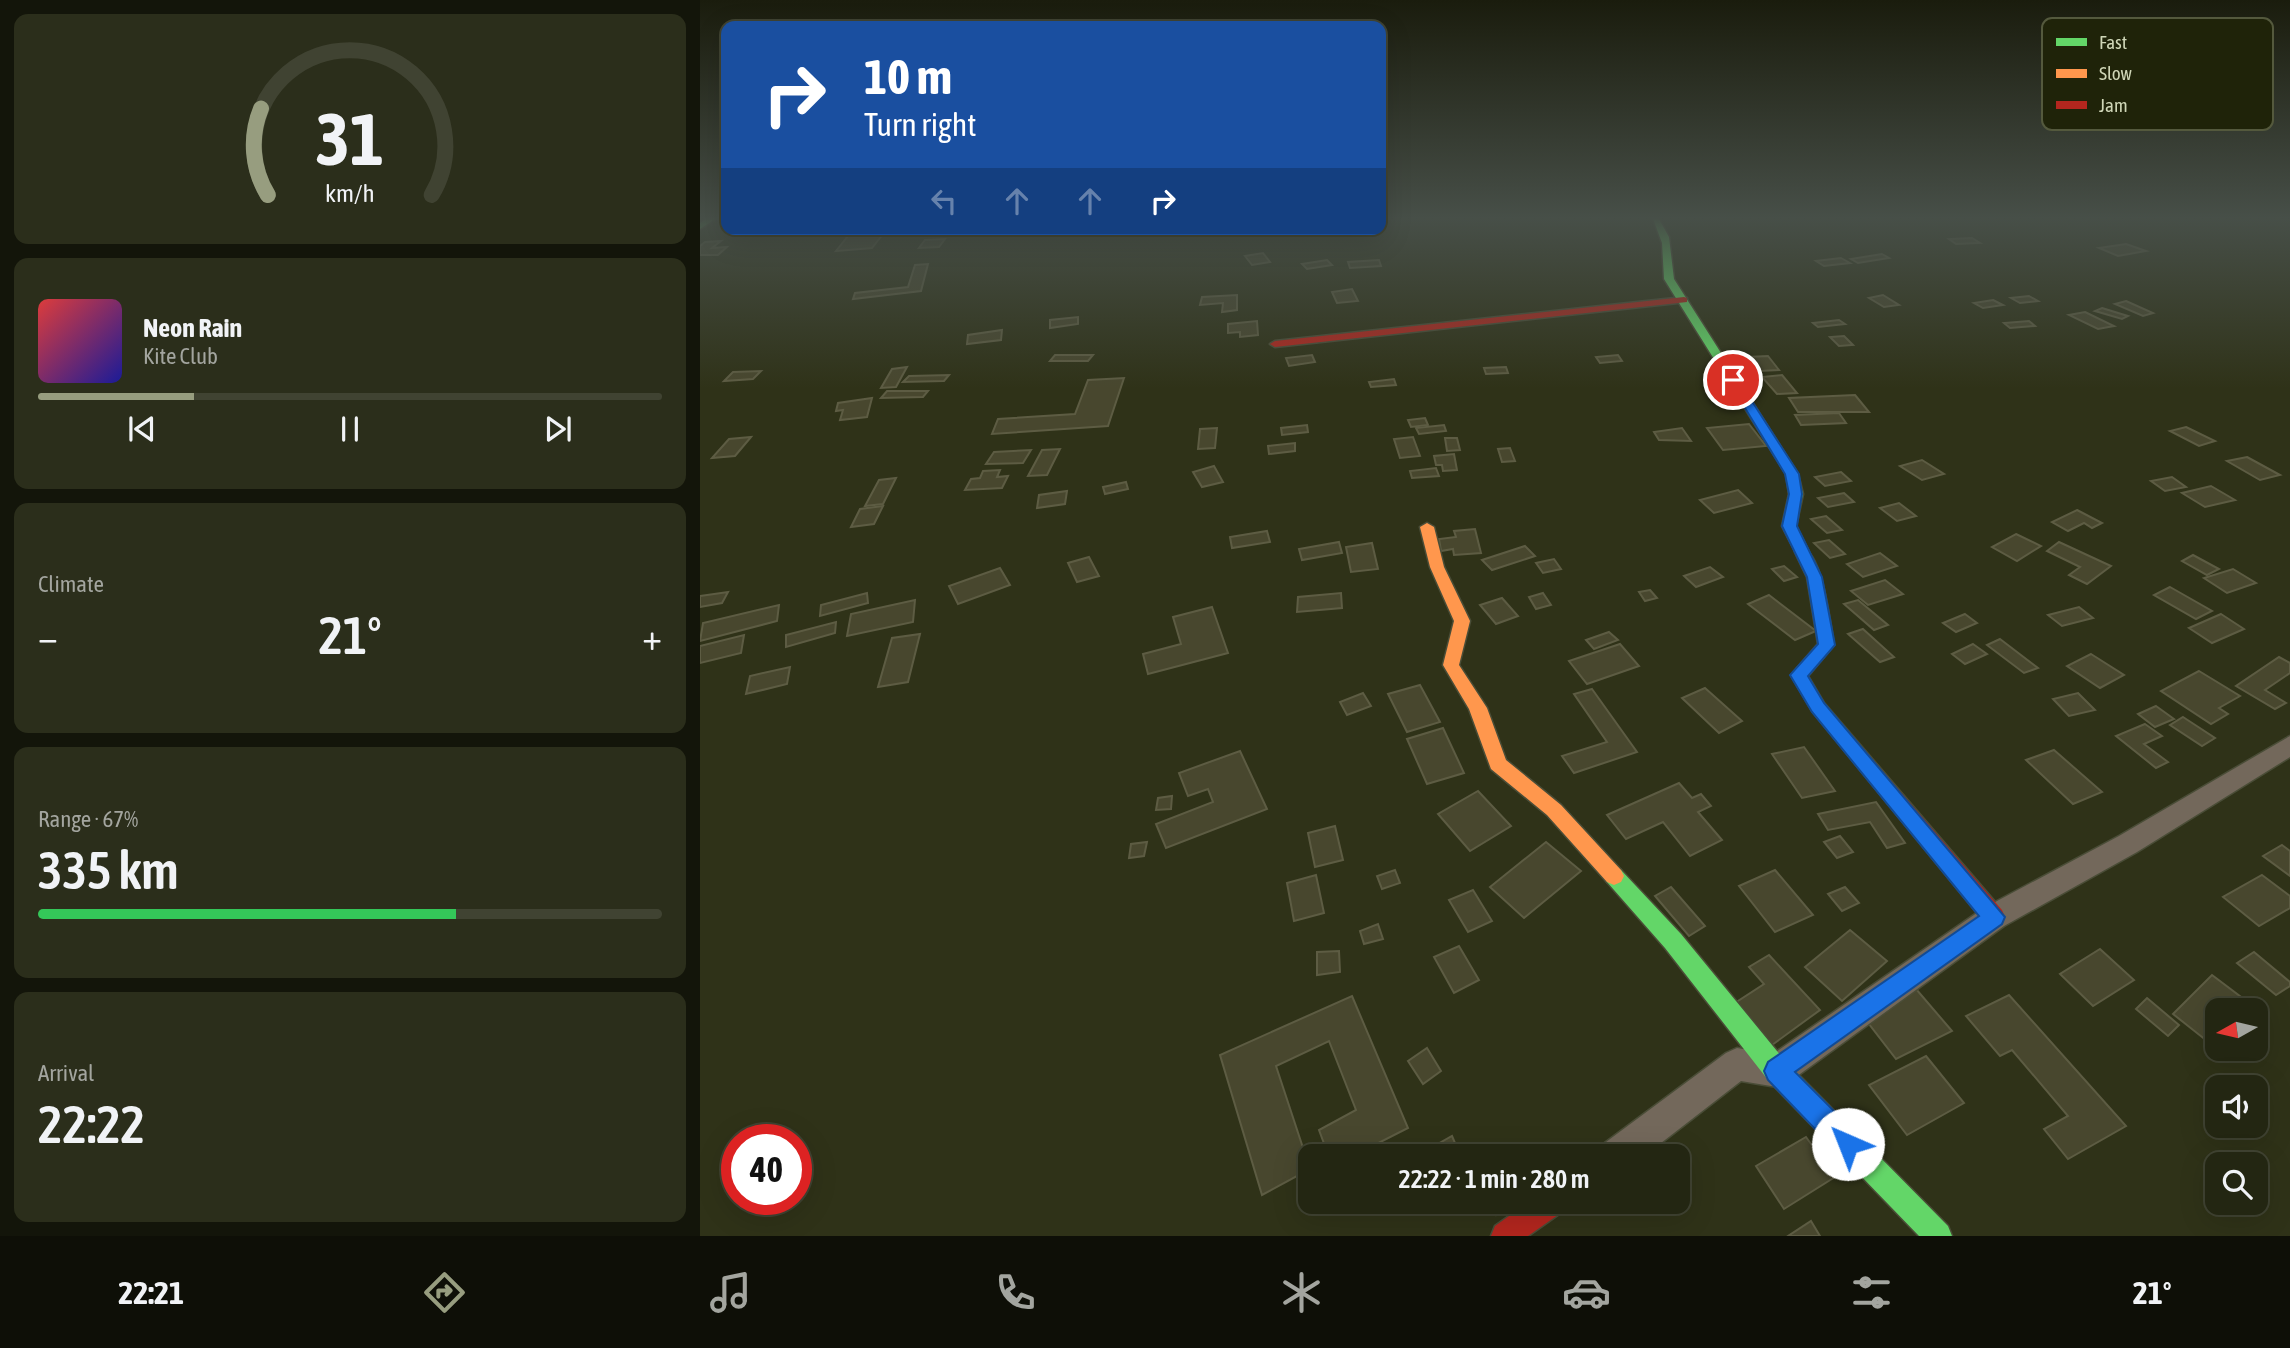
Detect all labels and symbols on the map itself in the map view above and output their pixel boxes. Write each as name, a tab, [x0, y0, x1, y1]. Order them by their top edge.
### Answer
legend	[2042, 18, 2273, 130]
text: Fast	[2099, 31, 2127, 53]
text: Slow	[2099, 62, 2133, 84]
text: Jam	[2099, 94, 2128, 116]
pin	[1703, 350, 1763, 410]
north arrow	[2205, 998, 2268, 1060]
position arrow	[1811, 1107, 1885, 1181]
speed limit sign: 40	[721, 1124, 812, 1215]

